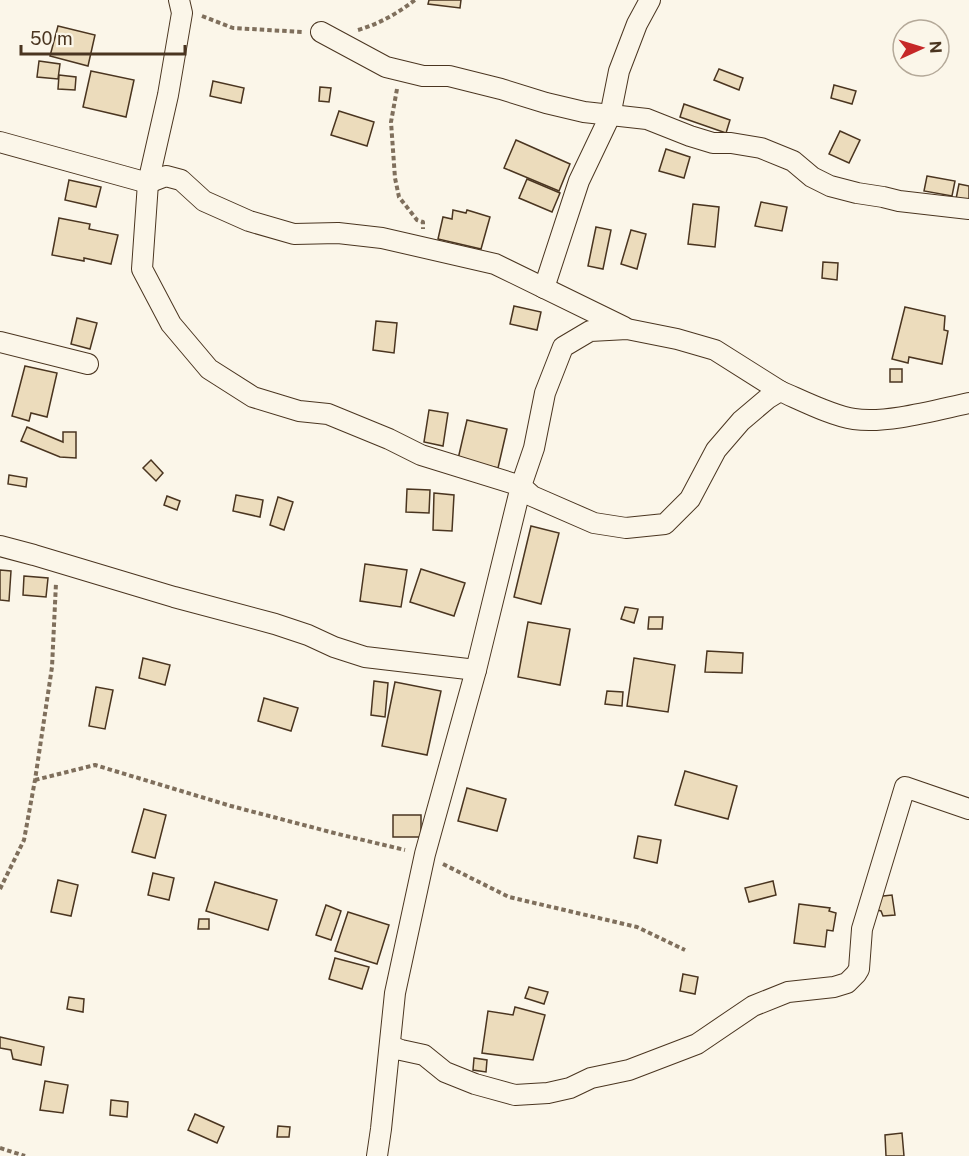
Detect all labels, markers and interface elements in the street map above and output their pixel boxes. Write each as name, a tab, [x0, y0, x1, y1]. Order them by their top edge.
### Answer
scale bar	[21, 18, 184, 56]
north arrow	[891, 18, 951, 78]
text: 50 m	[30, 28, 73, 49]
text: N	[926, 40, 945, 54]

